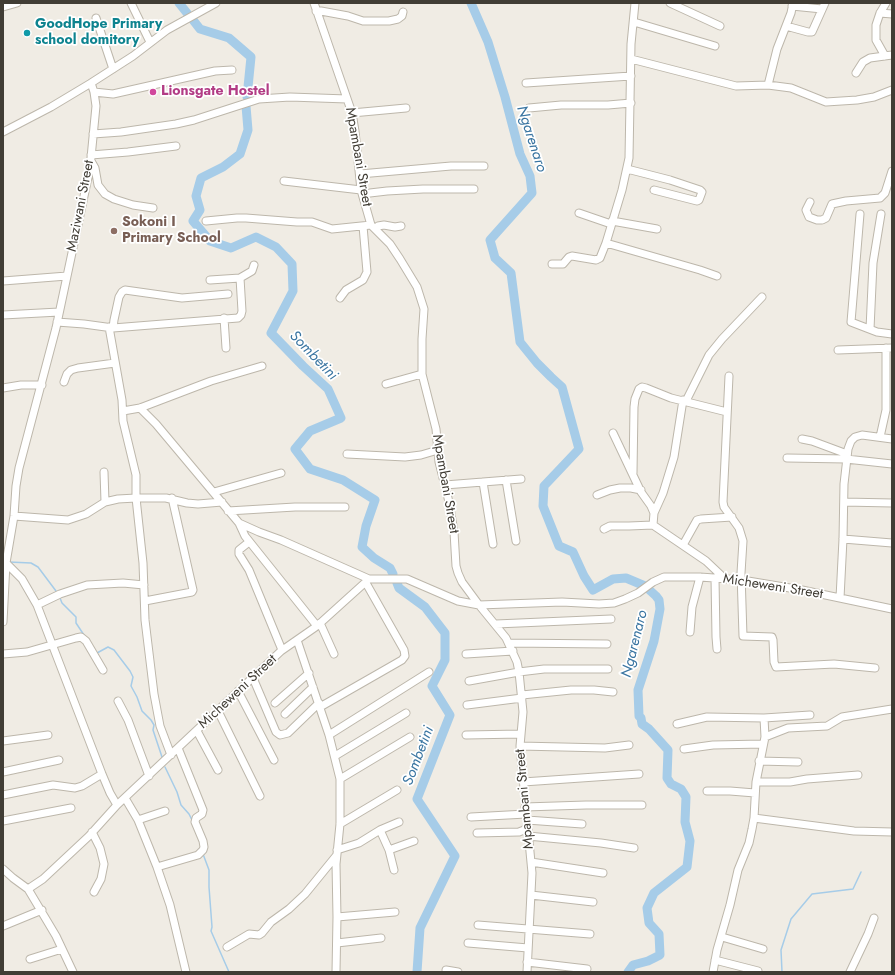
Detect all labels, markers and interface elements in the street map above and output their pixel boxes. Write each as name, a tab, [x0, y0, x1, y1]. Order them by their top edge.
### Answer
place label: GoodHope Primary school domitory	[35, 17, 162, 50]
marker: GoodHope Primary school domitory	[22, 28, 32, 38]
place label: Lionsgate Hostel	[161, 84, 270, 100]
marker: Lionsgate Hostel	[148, 87, 158, 97]
water label: Ngarenaro	[512, 104, 550, 174]
street label: Mpambani Street	[341, 106, 375, 208]
street label: Maziwani Street	[64, 159, 98, 253]
place label: Sokoni I Primary School	[122, 215, 221, 248]
marker: Sokoni I Primary School	[109, 226, 119, 236]
water label: Sombetini	[285, 328, 341, 384]
street label: Mpambani Street	[428, 433, 462, 535]
street label: Micheweni Street	[722, 571, 824, 603]
water label: Ngarenaro	[618, 608, 652, 680]
street label: Micheweni Street	[195, 651, 281, 733]
water label: Sombetini	[400, 724, 438, 788]
street label: Mpambani Street	[512, 748, 538, 850]

